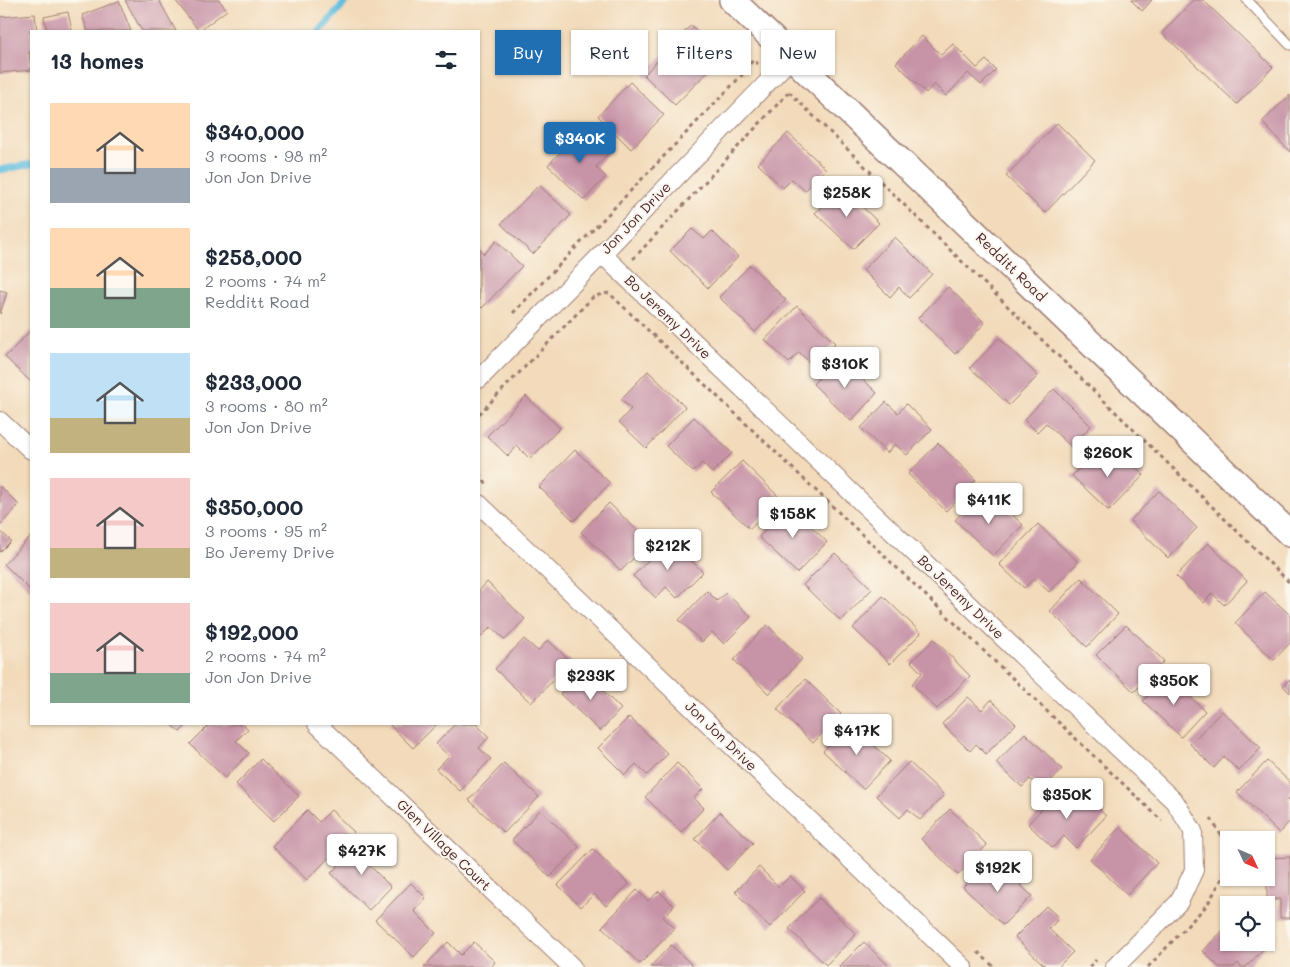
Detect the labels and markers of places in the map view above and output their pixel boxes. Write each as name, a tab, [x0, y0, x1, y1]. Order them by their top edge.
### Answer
pin: $340K	[545, 121, 615, 164]
pin: $258K	[812, 176, 882, 218]
pin: $310K	[810, 346, 880, 389]
pin: $260K	[1073, 436, 1143, 478]
pin: $411K	[954, 482, 1024, 525]
pin: $158K	[758, 496, 828, 539]
pin: $212K	[633, 528, 703, 571]
pin: $233K	[556, 658, 626, 701]
pin: $350K	[1139, 664, 1209, 706]
pin: $417K	[822, 714, 892, 756]
pin: $350K	[1032, 778, 1102, 820]
pin: $427K	[327, 834, 397, 876]
pin: $192K	[963, 850, 1033, 893]

